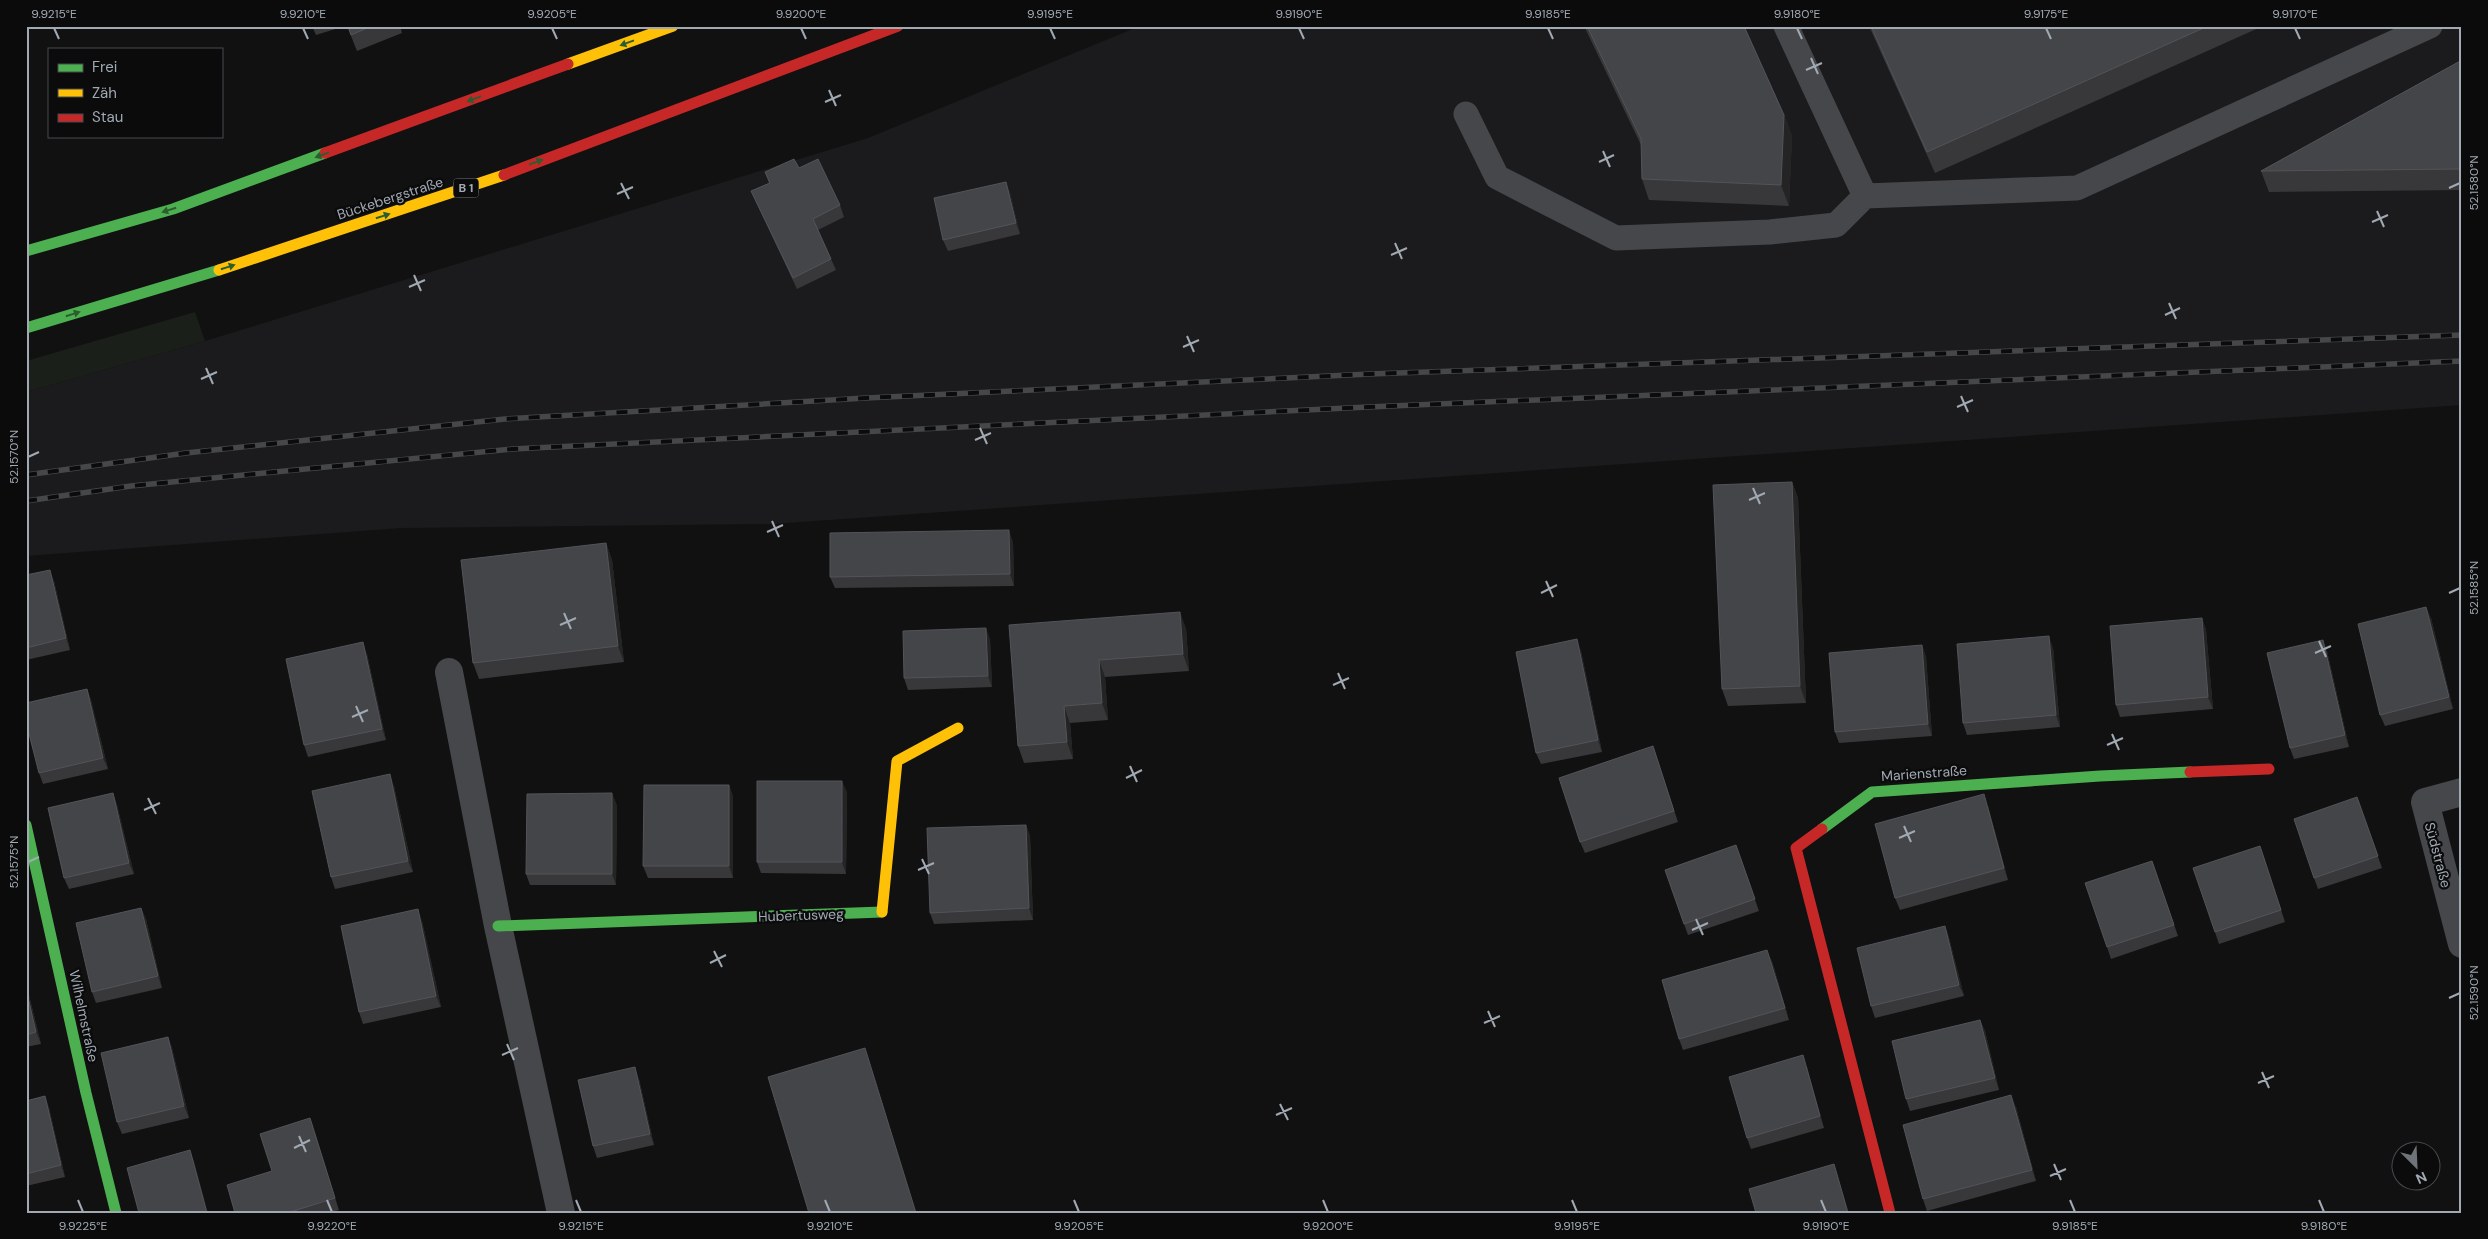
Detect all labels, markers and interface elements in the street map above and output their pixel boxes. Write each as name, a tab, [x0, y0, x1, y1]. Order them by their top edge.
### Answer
text: 9.9215°E	[31, 6, 77, 22]
text: 9.9210°E	[280, 6, 326, 22]
text: 9.9205°E	[527, 6, 577, 22]
text: 9.9200°E	[776, 6, 827, 22]
text: 9.9195°E	[1027, 6, 1073, 22]
text: 9.9190°E	[1276, 6, 1323, 22]
text: 9.9185°E	[1525, 6, 1571, 22]
text: 9.9180°E	[1774, 6, 1821, 22]
text: 9.9175°E	[2024, 6, 2068, 22]
text: 9.9170°E	[2272, 6, 2318, 22]
one-way arrow	[619, 39, 634, 47]
legend	[48, 48, 222, 138]
text: Frei	[92, 57, 117, 77]
text: Zäh	[92, 83, 117, 103]
one-way arrow	[466, 95, 481, 103]
text: Stau	[92, 107, 123, 127]
one-way arrow	[314, 152, 329, 159]
text: 52.1580°N	[2466, 155, 2482, 211]
one-way arrow	[529, 158, 544, 166]
street label: Bückebergstraße	[335, 172, 445, 224]
road number: B 1	[454, 178, 478, 198]
one-way arrow	[161, 207, 176, 215]
one-way arrow	[375, 212, 390, 219]
one-way arrow	[221, 263, 236, 270]
one-way arrow	[66, 310, 81, 318]
text: 52.1570°N	[6, 430, 22, 484]
text: 52.1585°N	[2466, 561, 2482, 615]
street label: Marienstraße	[1881, 761, 1968, 785]
street label: Südstraße	[2421, 820, 2455, 890]
text: 52.1575°N	[6, 836, 22, 888]
street label: Hubertusweg	[758, 905, 844, 925]
text: 52.1590°N	[2466, 966, 2482, 1021]
street label: Wilhelmstraße	[65, 968, 103, 1064]
north arrow	[2390, 1142, 2440, 1192]
text: N	[2413, 1168, 2430, 1188]
text: 9.9225°E	[59, 1218, 107, 1234]
text: 9.9220°E	[307, 1218, 357, 1234]
text: 9.9215°E	[558, 1218, 604, 1234]
text: 9.9210°E	[807, 1218, 853, 1234]
text: 9.9205°E	[1054, 1218, 1104, 1234]
text: 9.9200°E	[1303, 1218, 1354, 1234]
text: 9.9195°E	[1554, 1218, 1600, 1234]
text: 9.9190°E	[1803, 1218, 1850, 1234]
text: 9.9185°E	[2052, 1218, 2098, 1234]
text: 9.9180°E	[2301, 1218, 2348, 1234]

